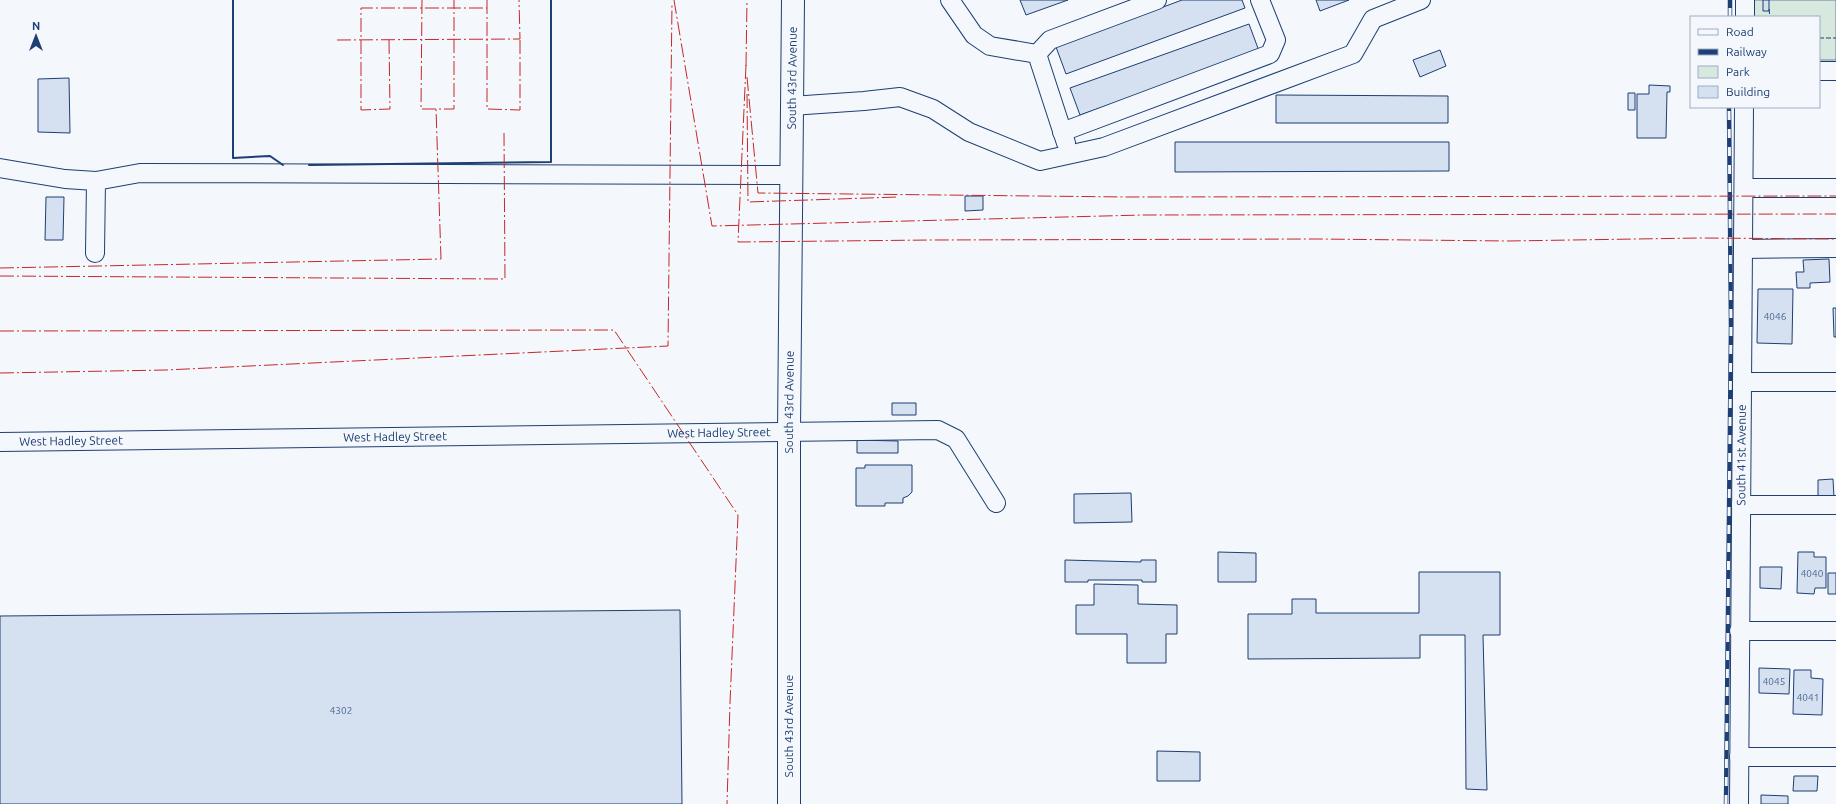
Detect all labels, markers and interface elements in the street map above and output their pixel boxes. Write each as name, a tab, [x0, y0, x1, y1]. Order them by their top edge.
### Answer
north arrow	[16, 16, 56, 56]
legend	[1690, 16, 1820, 108]
text: N	[32, 20, 40, 32]
text: Road	[1726, 25, 1754, 38]
street label: South 43rd Avenue	[785, 27, 799, 130]
text: Railway	[1726, 45, 1767, 58]
text: Park	[1726, 65, 1750, 78]
text: Building	[1726, 85, 1770, 98]
house number: 4046	[1764, 311, 1787, 322]
street label: South 43rd Avenue	[782, 351, 796, 453]
street label: South 41st Avenue	[1734, 404, 1748, 506]
street label: West Hadley Street	[667, 425, 771, 439]
street label: West Hadley Street	[343, 429, 447, 444]
street label: West Hadley Street	[19, 433, 123, 448]
house number: 4040	[1801, 568, 1824, 579]
street label: South 43rd Avenue	[782, 675, 795, 777]
house number: 4045	[1763, 676, 1785, 687]
house number: 4041	[1797, 692, 1819, 703]
house number: 4302	[330, 705, 352, 716]

